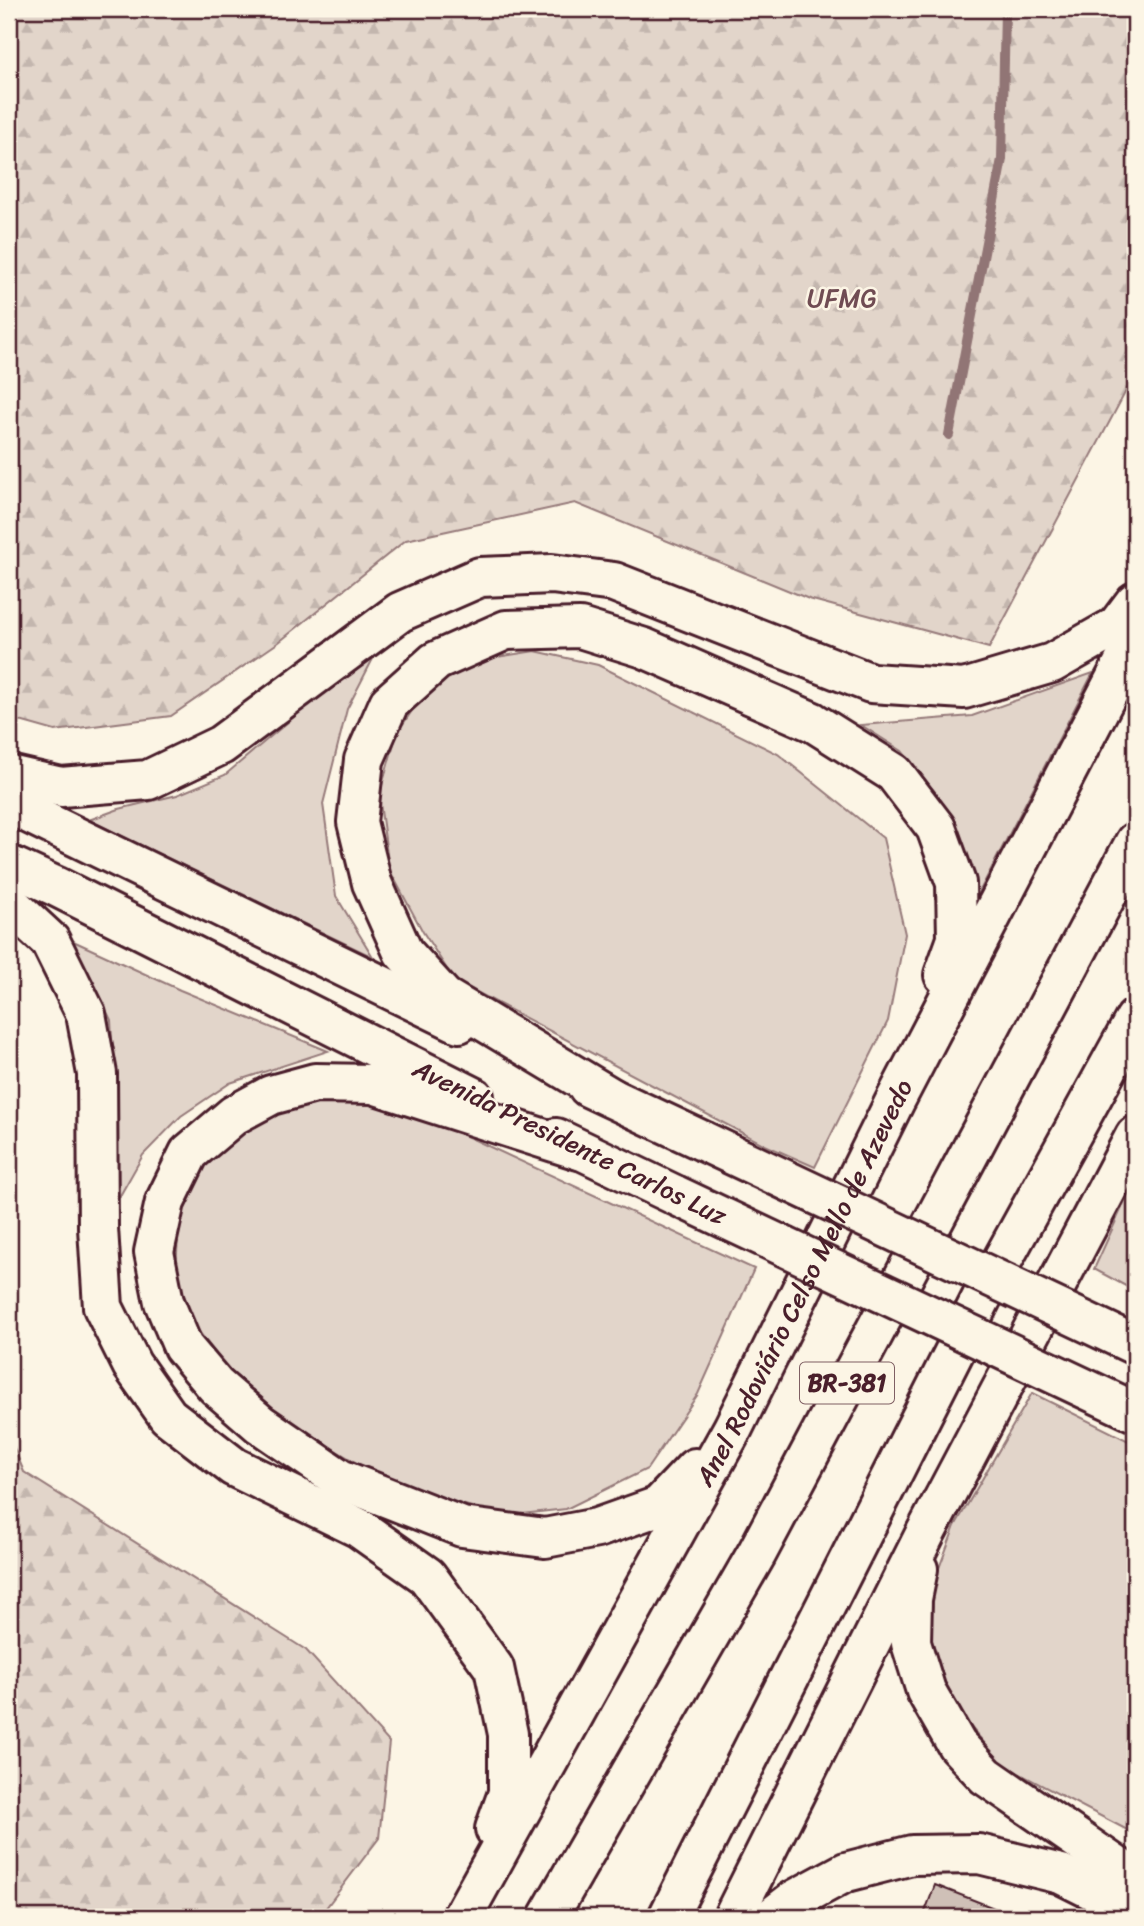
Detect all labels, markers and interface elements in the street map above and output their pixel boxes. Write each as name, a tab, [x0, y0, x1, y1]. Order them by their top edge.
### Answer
park label: UFMG	[807, 275, 877, 321]
street label: Avenida Presidente Carlos Luz	[404, 1045, 736, 1239]
street label: Anel Rodoviário Celso Mello de Azevedo	[682, 1070, 926, 1496]
road number: BR-381	[800, 1363, 894, 1404]

